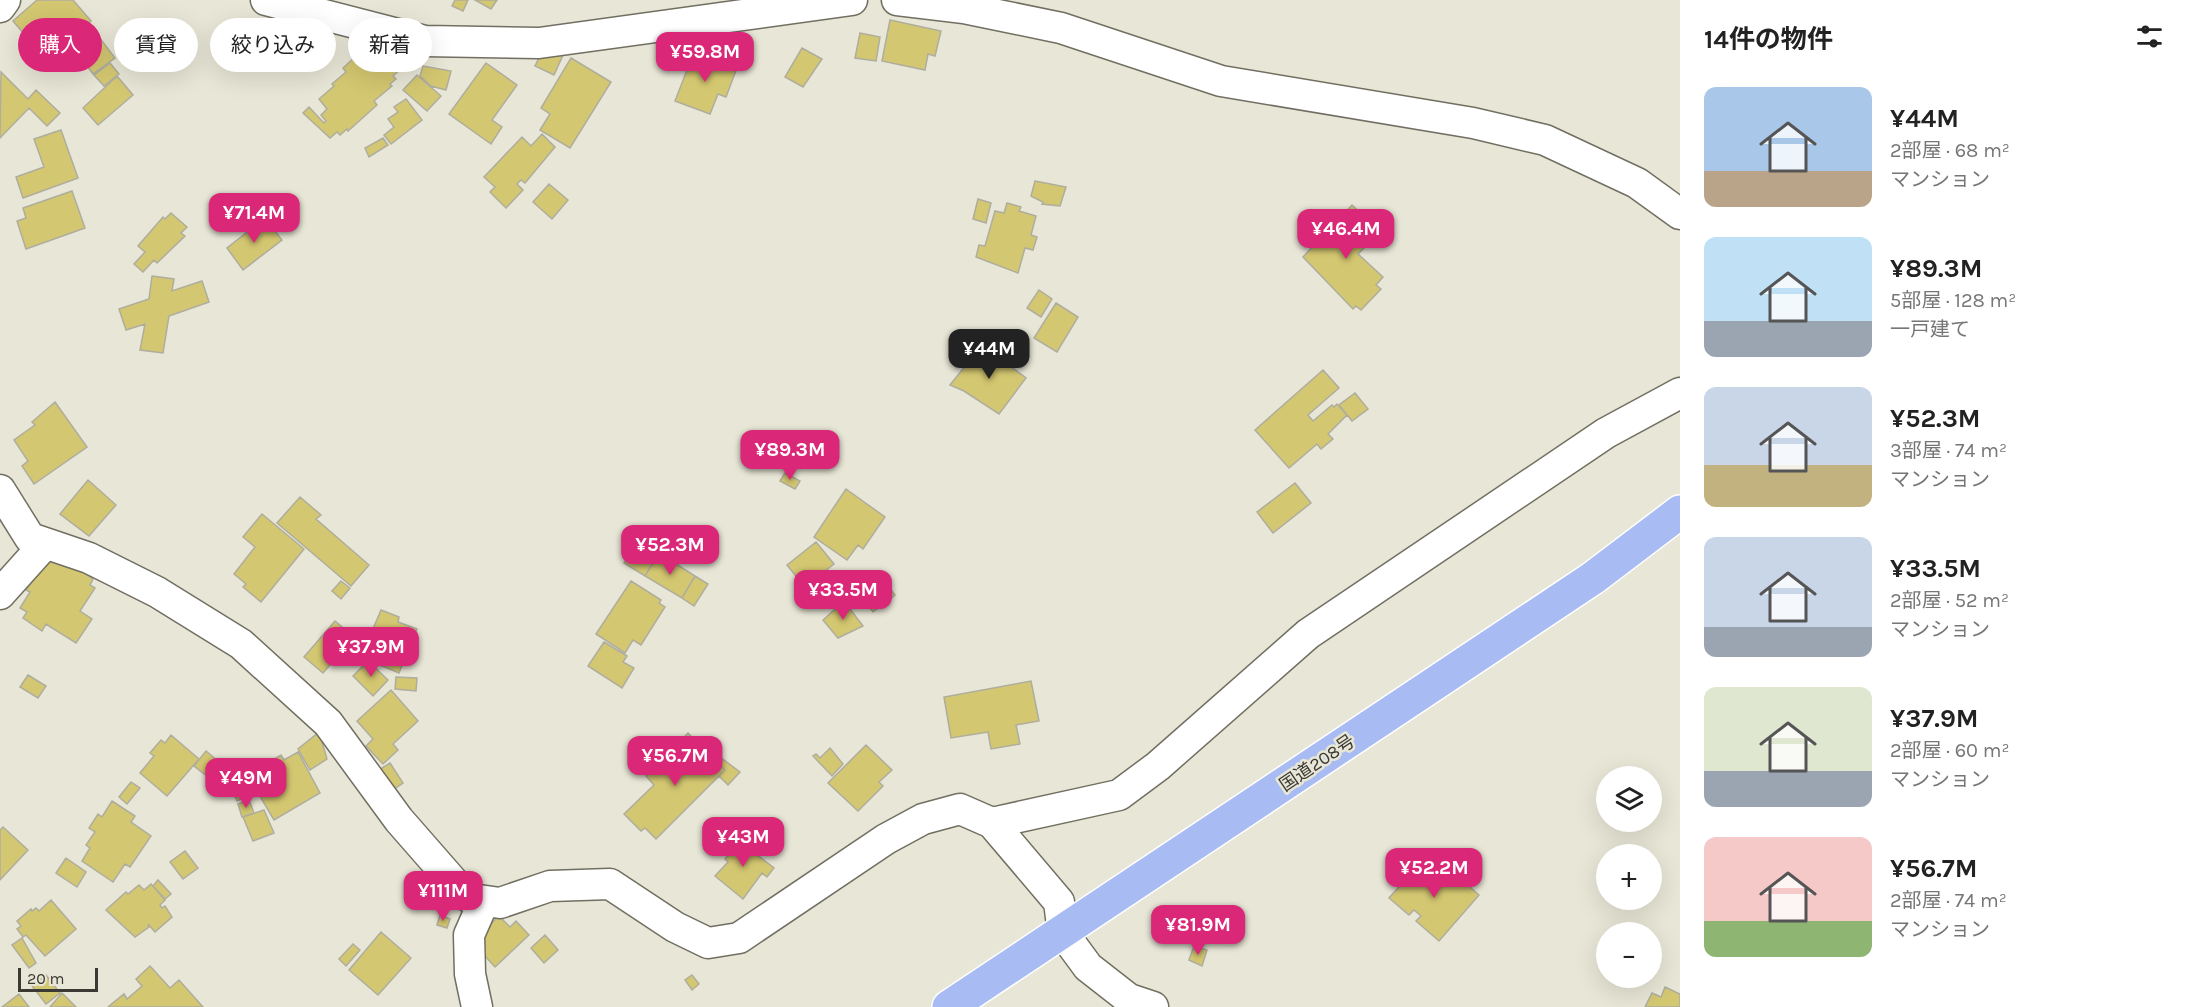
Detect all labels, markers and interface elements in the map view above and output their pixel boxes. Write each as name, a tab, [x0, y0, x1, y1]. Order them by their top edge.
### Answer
chip: 購入	[18, 18, 102, 72]
chip: 賃貸	[114, 18, 198, 72]
chip: 絞り込み	[210, 18, 336, 72]
chip: 新着	[348, 18, 432, 72]
icon: filters	[2133, 20, 2166, 53]
text: 14件の物件	[1704, 24, 1833, 55]
pin: ¥59.8M	[656, 32, 754, 83]
text: ¥59.8M	[670, 40, 740, 63]
text: ¥44M	[1890, 103, 1959, 134]
icon: home	[1752, 111, 1824, 183]
text: 2部屋 · 68 m²	[1890, 139, 2010, 162]
text: マンション	[1890, 168, 1990, 191]
pin: ¥71.4M	[205, 193, 303, 244]
text: ¥71.4M	[223, 201, 285, 224]
pin: ¥46.4M	[1297, 209, 1395, 260]
text: ¥46.4M	[1311, 217, 1381, 240]
text: ¥89.3M	[1890, 253, 1982, 284]
icon: home	[1752, 261, 1824, 333]
text: 5部屋 · 128 m²	[1890, 289, 2016, 312]
text: 一戸建て	[1890, 318, 1970, 341]
pin: ¥44M	[953, 329, 1025, 380]
text: ¥44M	[962, 337, 1016, 360]
text: ¥52.3M	[1890, 403, 1981, 434]
icon: home	[1752, 411, 1824, 483]
pin: ¥89.3M	[741, 430, 839, 481]
text: ¥89.3M	[754, 438, 826, 461]
text: 3部屋 · 74 m²	[1890, 439, 2007, 462]
text: マンション	[1890, 468, 1990, 491]
pin: ¥52.3M	[621, 525, 719, 576]
text: ¥52.3M	[635, 533, 705, 556]
text: ¥33.5M	[1890, 553, 1981, 584]
icon: home	[1752, 561, 1824, 633]
pin: ¥33.5M	[794, 570, 892, 621]
text: ¥33.5M	[808, 578, 878, 601]
text: 2部屋 · 52 m²	[1890, 589, 2009, 612]
text: マンション	[1890, 618, 1990, 641]
pin: ¥37.9M	[322, 627, 420, 678]
text: ¥37.9M	[337, 635, 405, 658]
text: ¥37.9M	[1890, 703, 1979, 734]
icon: home	[1752, 711, 1824, 783]
street label: 国道208号	[1275, 730, 1359, 796]
pin: ¥56.7M	[626, 736, 724, 787]
text: 2部屋 · 60 m²	[1890, 739, 2009, 762]
text: ¥56.7M	[641, 744, 709, 767]
pin: ¥49M	[210, 758, 282, 809]
text: ¥49M	[219, 766, 273, 789]
map controls	[1596, 766, 1662, 988]
button: layers	[1596, 766, 1662, 832]
text: マンション	[1890, 768, 1990, 791]
pin: ¥43M	[707, 817, 779, 868]
text: ¥43M	[716, 825, 770, 848]
button: +	[1596, 844, 1662, 910]
pin: ¥52.2M	[1385, 848, 1483, 899]
text: ¥56.7M	[1890, 853, 1977, 884]
text: ¥52.2M	[1399, 856, 1469, 879]
icon: home	[1752, 861, 1824, 933]
pin: ¥111M	[401, 871, 485, 922]
text: ¥111M	[418, 879, 468, 902]
text: 2部屋 · 74 m²	[1890, 889, 2007, 912]
pin: ¥81.9M	[1149, 905, 1247, 956]
text: ¥81.9M	[1165, 913, 1231, 936]
text: マンション	[1890, 918, 1990, 941]
button: −	[1596, 922, 1662, 988]
scale bar	[18, 965, 98, 992]
text: 20 m	[27, 969, 65, 988]

